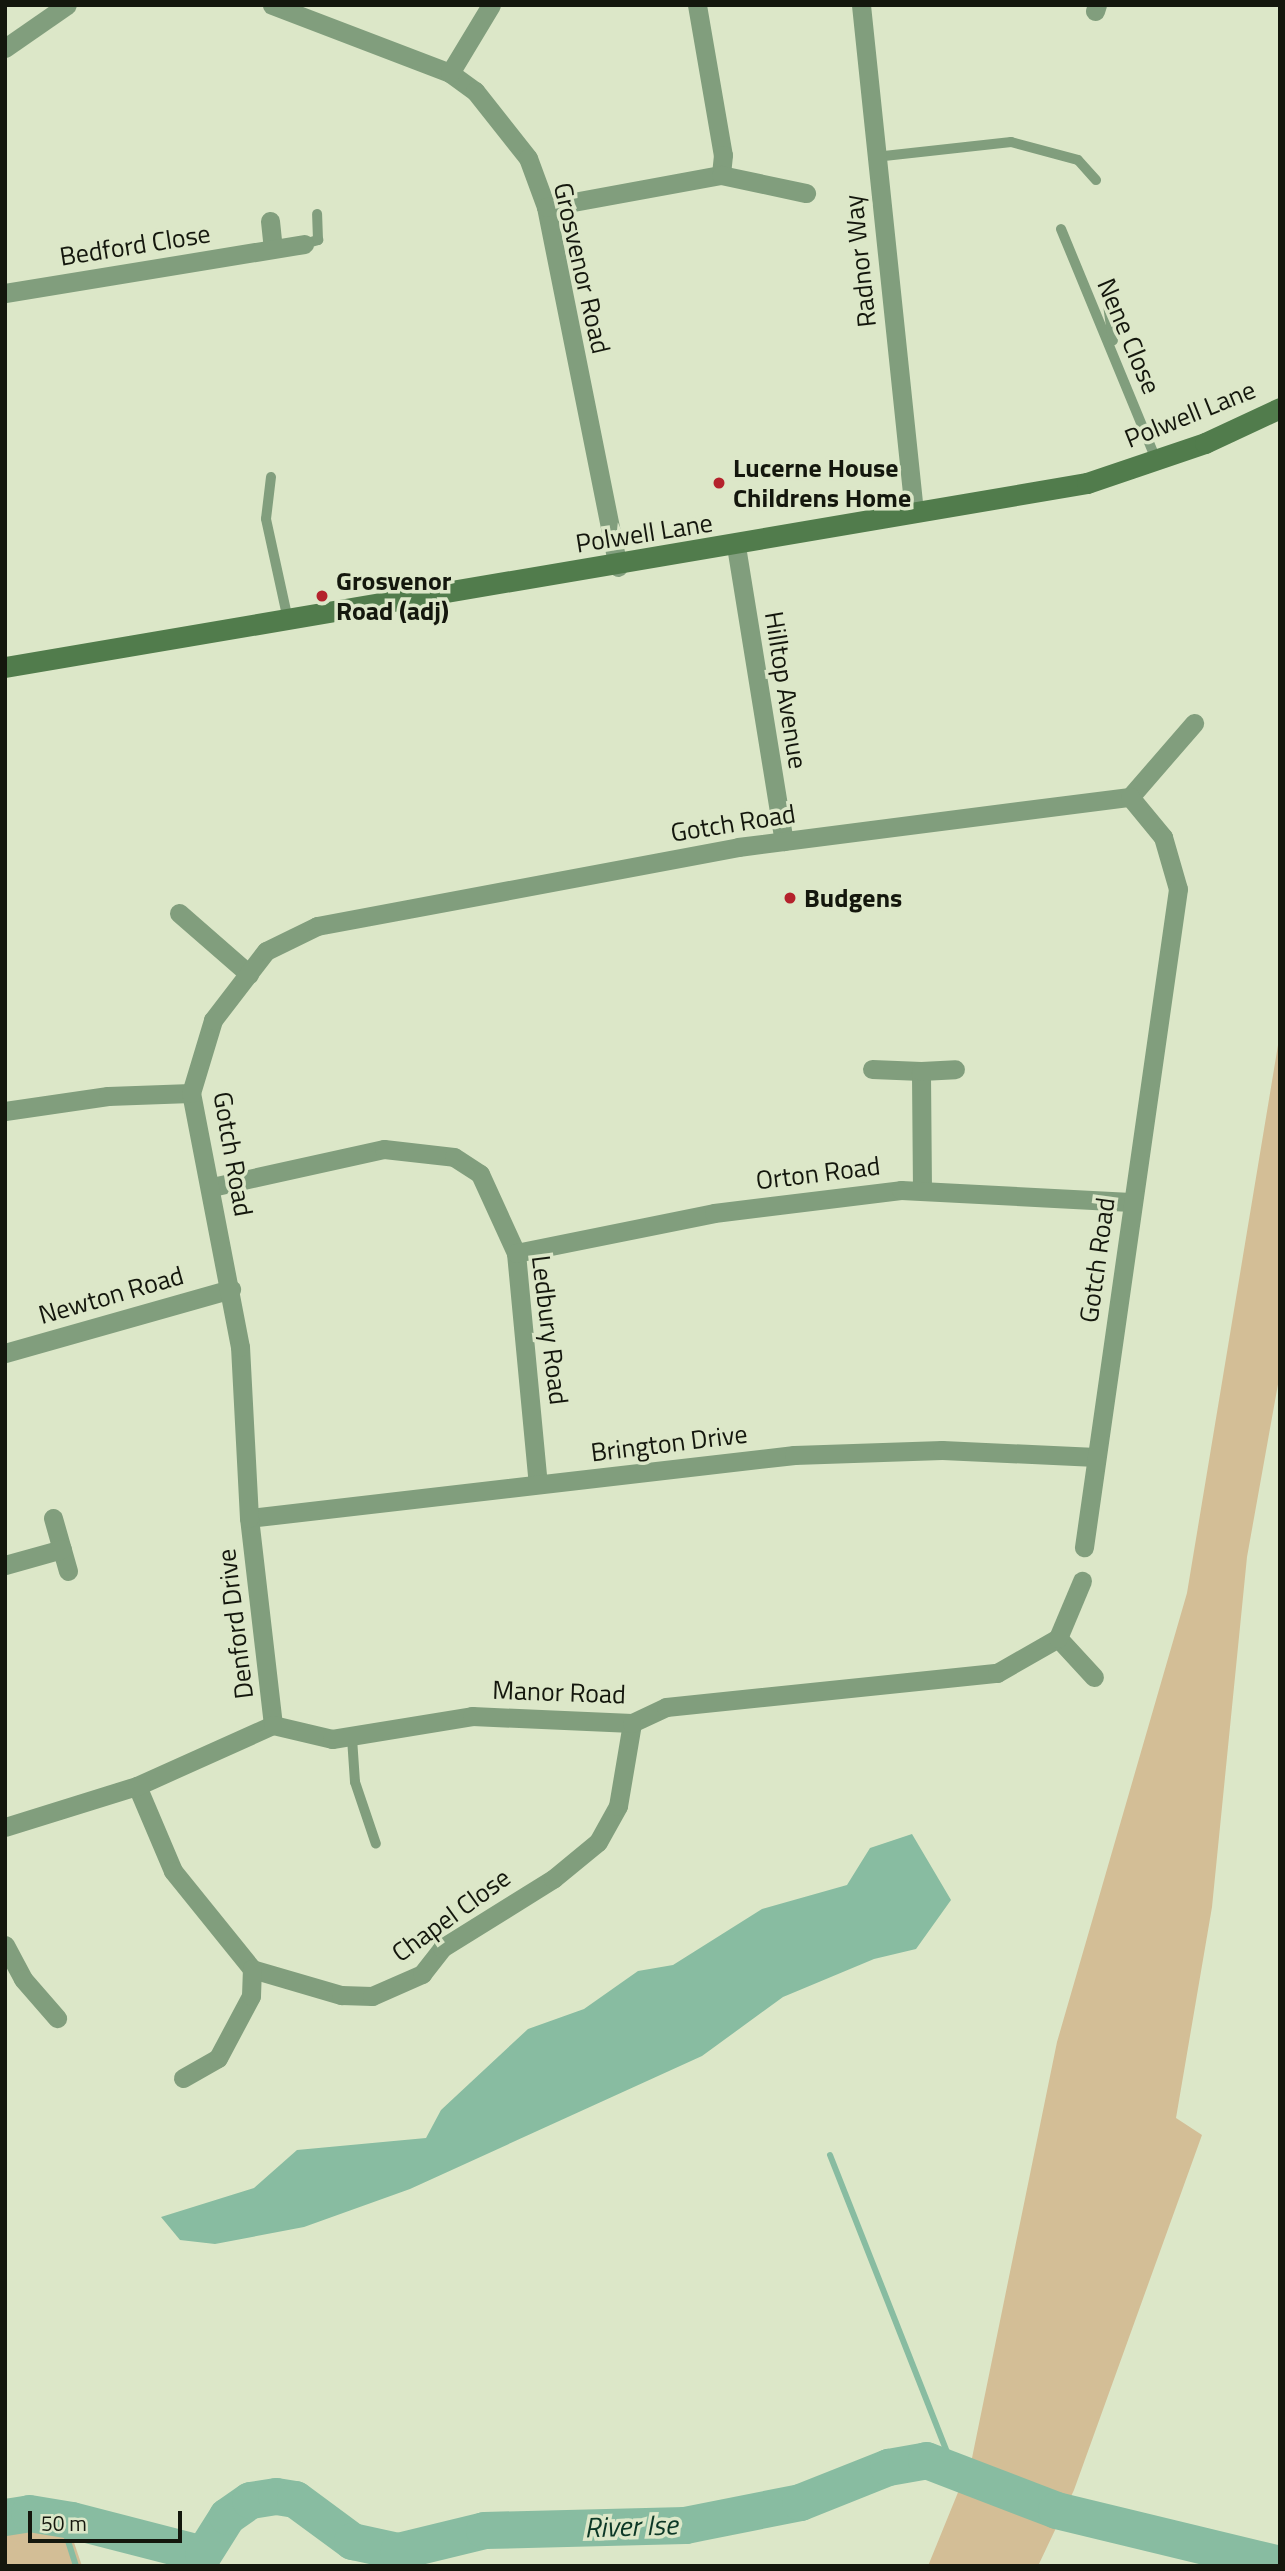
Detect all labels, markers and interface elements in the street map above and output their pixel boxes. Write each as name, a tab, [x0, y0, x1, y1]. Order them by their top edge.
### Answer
street label: Grosvenor Road	[547, 179, 617, 357]
street label: Radnor Way	[838, 193, 882, 329]
street label: Bedford Close	[57, 218, 213, 272]
street label: Nene Close	[1091, 274, 1167, 398]
street label: Polwell Lane	[1120, 374, 1260, 454]
place label: Lucerne House Childrens Home	[733, 452, 911, 514]
marker: Lucerne House Childrens Home	[711, 475, 727, 491]
street label: Polwell Lane	[573, 507, 715, 559]
place label: Grosvenor Road (adj)	[336, 565, 451, 626]
marker: Grosvenor Road (adj)	[314, 588, 330, 604]
street label: Hilltop Avenue	[758, 609, 814, 771]
street label: Gotch Road	[668, 798, 798, 848]
place label: Budgens	[804, 882, 902, 914]
marker: Budgens	[782, 890, 798, 906]
street label: Gotch Road	[207, 1089, 259, 1219]
street label: Orton Road	[754, 1150, 882, 1196]
street label: Gotch Road	[1073, 1195, 1121, 1325]
street label: Ledbury Road	[525, 1254, 575, 1406]
street label: Newton Road	[35, 1259, 187, 1331]
street label: Brington Drive	[589, 1418, 749, 1468]
street label: Denford Drive	[210, 1547, 260, 1701]
street label: Manor Road	[492, 1674, 626, 1710]
street label: Chapel Close	[386, 1862, 516, 1968]
scale bar	[32, 2498, 186, 2542]
text: 50 m	[41, 2507, 87, 2539]
water label: River Ise	[584, 2508, 678, 2544]

